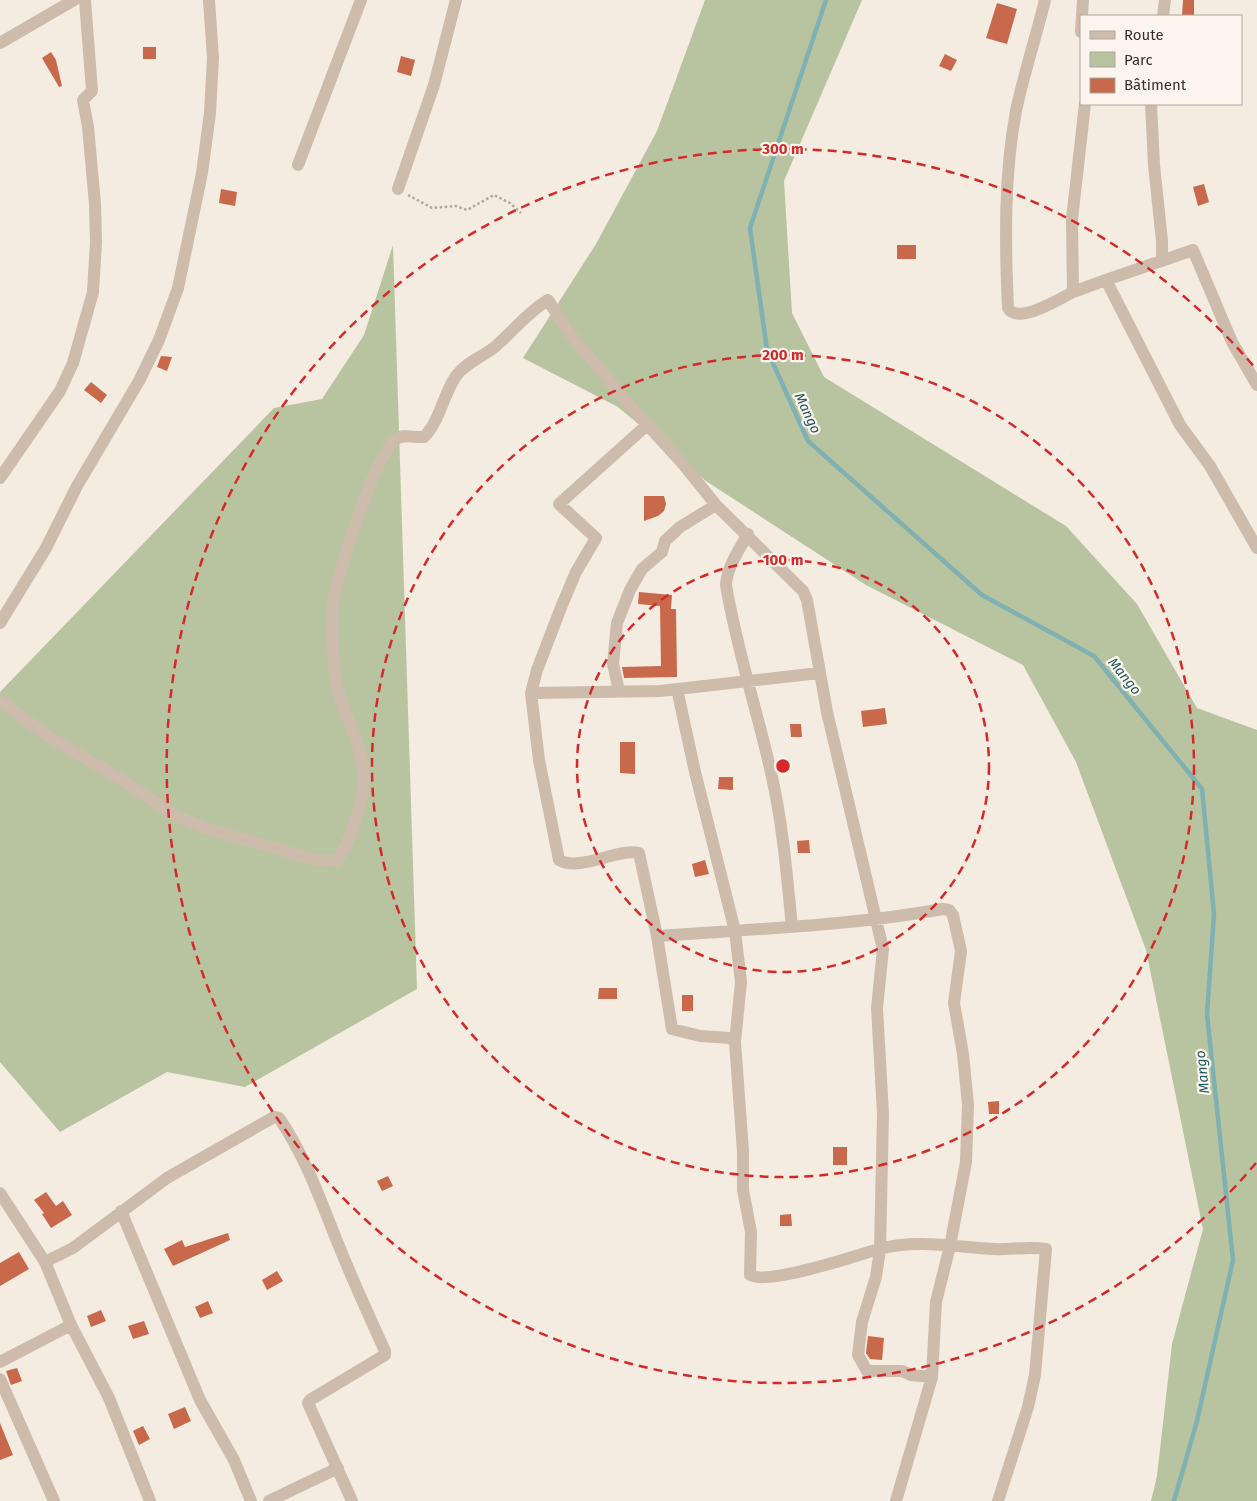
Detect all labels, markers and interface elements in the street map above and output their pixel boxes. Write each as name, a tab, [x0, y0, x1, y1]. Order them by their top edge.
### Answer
legend	[1080, 15, 1242, 105]
text: Route	[1124, 26, 1164, 44]
text: Parc	[1124, 51, 1153, 69]
text: Bâtiment	[1124, 76, 1187, 94]
text: 300 m	[761, 140, 804, 158]
text: 200 m	[762, 346, 804, 364]
water label: Mango	[791, 390, 824, 436]
text: 100 m	[763, 551, 803, 569]
water label: Mango	[1104, 654, 1145, 698]
centre of rings	[774, 757, 792, 775]
water label: Mango	[1192, 1050, 1213, 1094]

